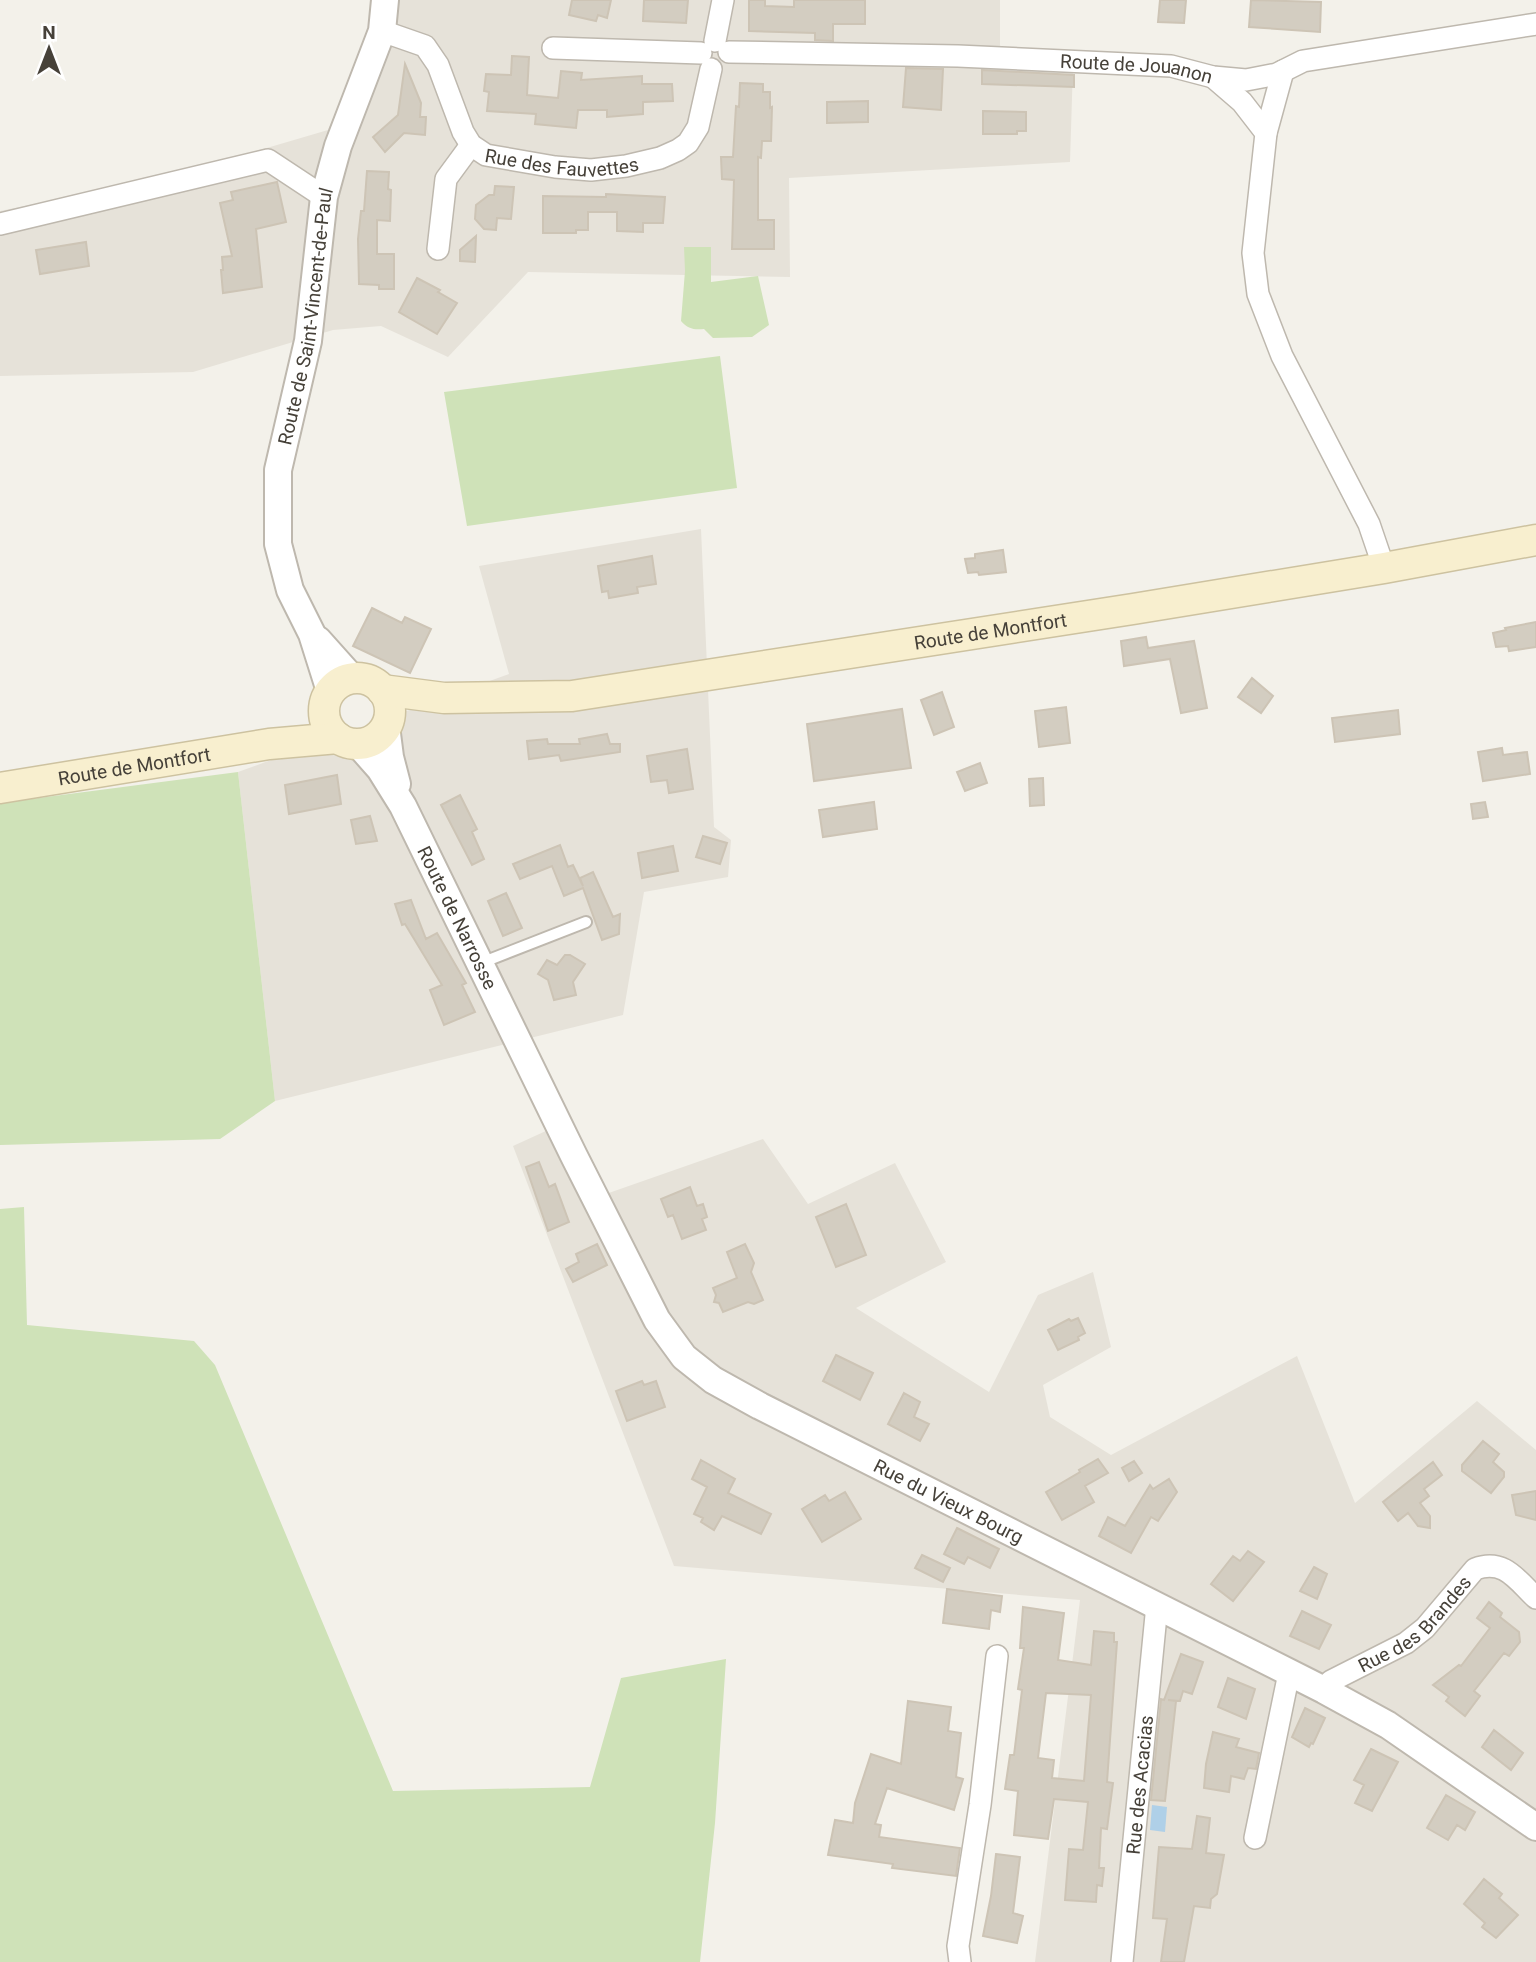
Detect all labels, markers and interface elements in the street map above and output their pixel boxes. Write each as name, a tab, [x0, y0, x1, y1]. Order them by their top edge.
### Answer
north arrow	[14, 14, 84, 84]
text: N	[42, 21, 56, 44]
street label: Route de Jouanon	[1060, 49, 1215, 88]
street label: Rue des Fauvettes	[483, 144, 641, 182]
street label: Route de Saint-Vincent-de-Paul	[273, 185, 338, 447]
street label: Route de Montfort	[912, 608, 1068, 654]
street label: Route de Montfort	[56, 742, 212, 790]
street label: Route de Narrosse	[413, 842, 502, 993]
street label: Rue du Vieux Bourg	[870, 1454, 1027, 1548]
street label: Rue des Brandes	[1354, 1571, 1476, 1677]
street label: Rue des Acacias	[1121, 1714, 1158, 1856]

